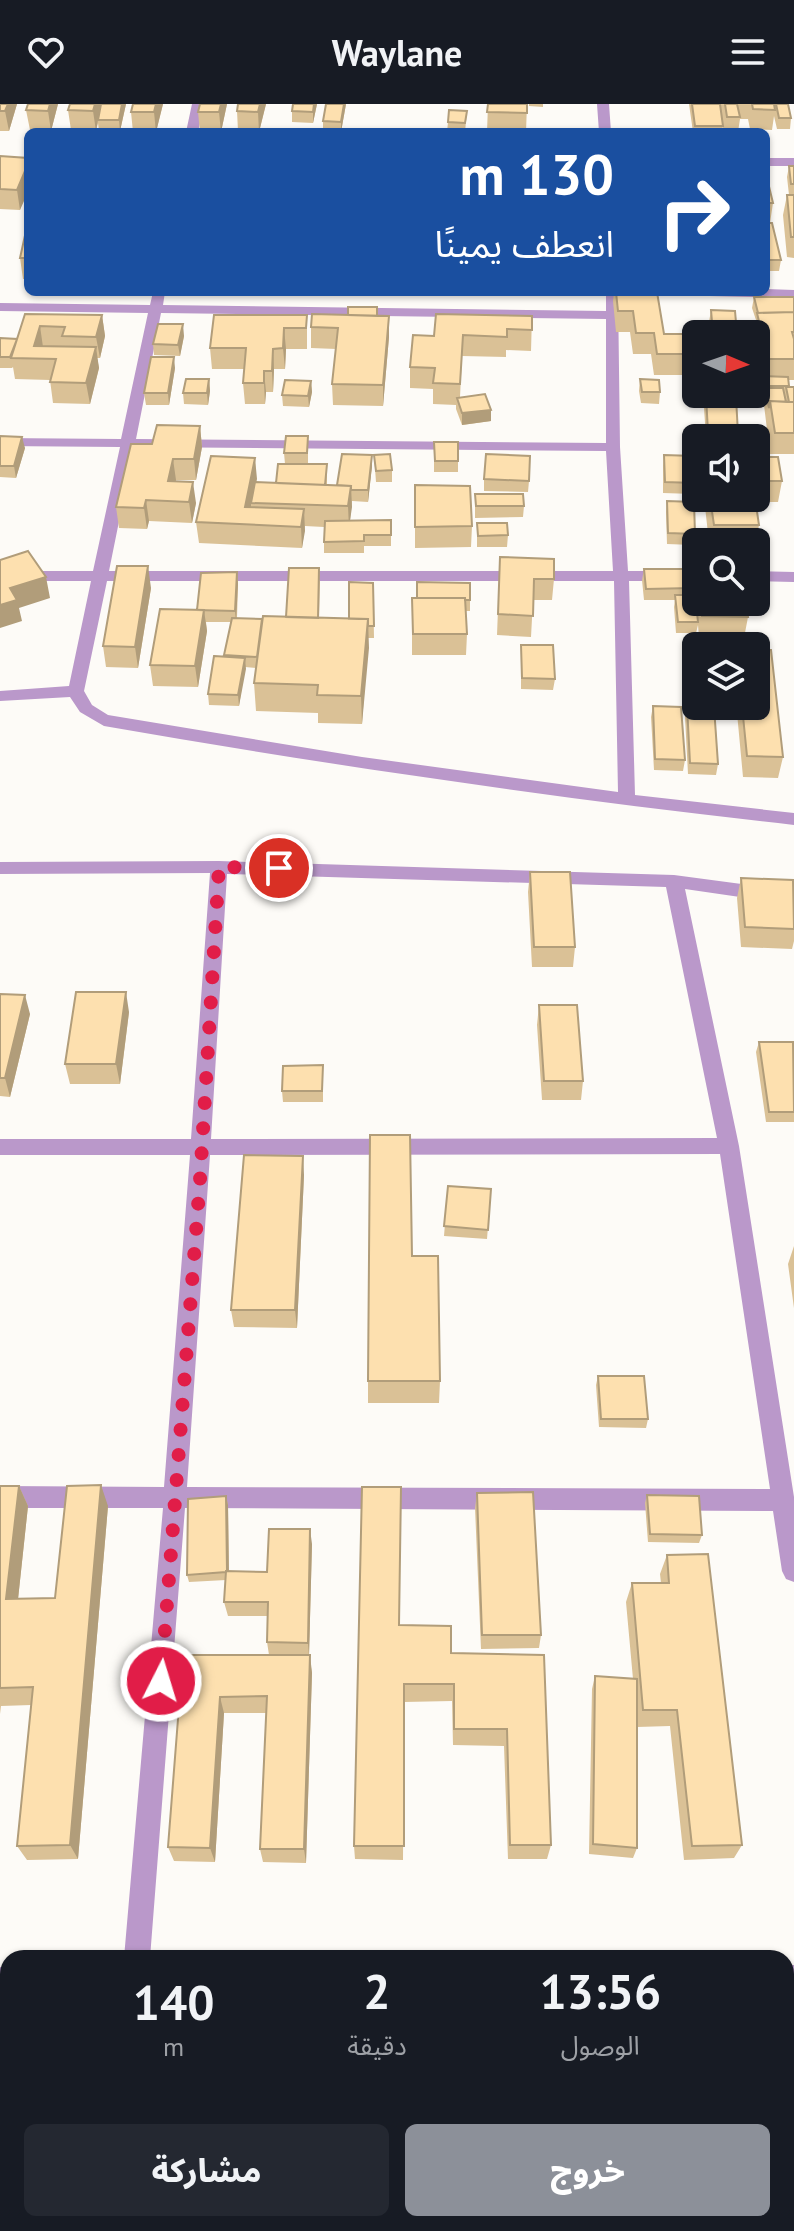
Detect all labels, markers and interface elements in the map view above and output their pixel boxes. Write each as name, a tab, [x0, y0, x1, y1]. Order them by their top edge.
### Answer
text: Waylane	[332, 29, 462, 76]
icon: heart	[24, 30, 68, 74]
icon: menu	[726, 30, 770, 74]
text: 130 m	[459, 138, 614, 210]
icon: right	[642, 160, 746, 264]
text: انعطف يمينًا	[434, 220, 614, 267]
north arrow	[682, 320, 770, 408]
map controls	[682, 320, 770, 720]
button: sound	[682, 424, 770, 512]
button: search	[682, 528, 770, 616]
button: layers	[682, 632, 770, 720]
pin	[245, 834, 313, 902]
icon: arrive	[257, 846, 301, 890]
position arrow	[119, 1639, 203, 1723]
text: 2	[363, 1960, 391, 2022]
text: 13:56	[539, 1960, 661, 2022]
text: 140	[133, 1971, 215, 2033]
text: دقيقة	[347, 2029, 407, 2062]
text: الوصول	[561, 2029, 640, 2062]
text: m	[163, 2030, 184, 2063]
button: مشاركة	[24, 2124, 389, 2216]
button: خروج	[405, 2124, 770, 2216]

